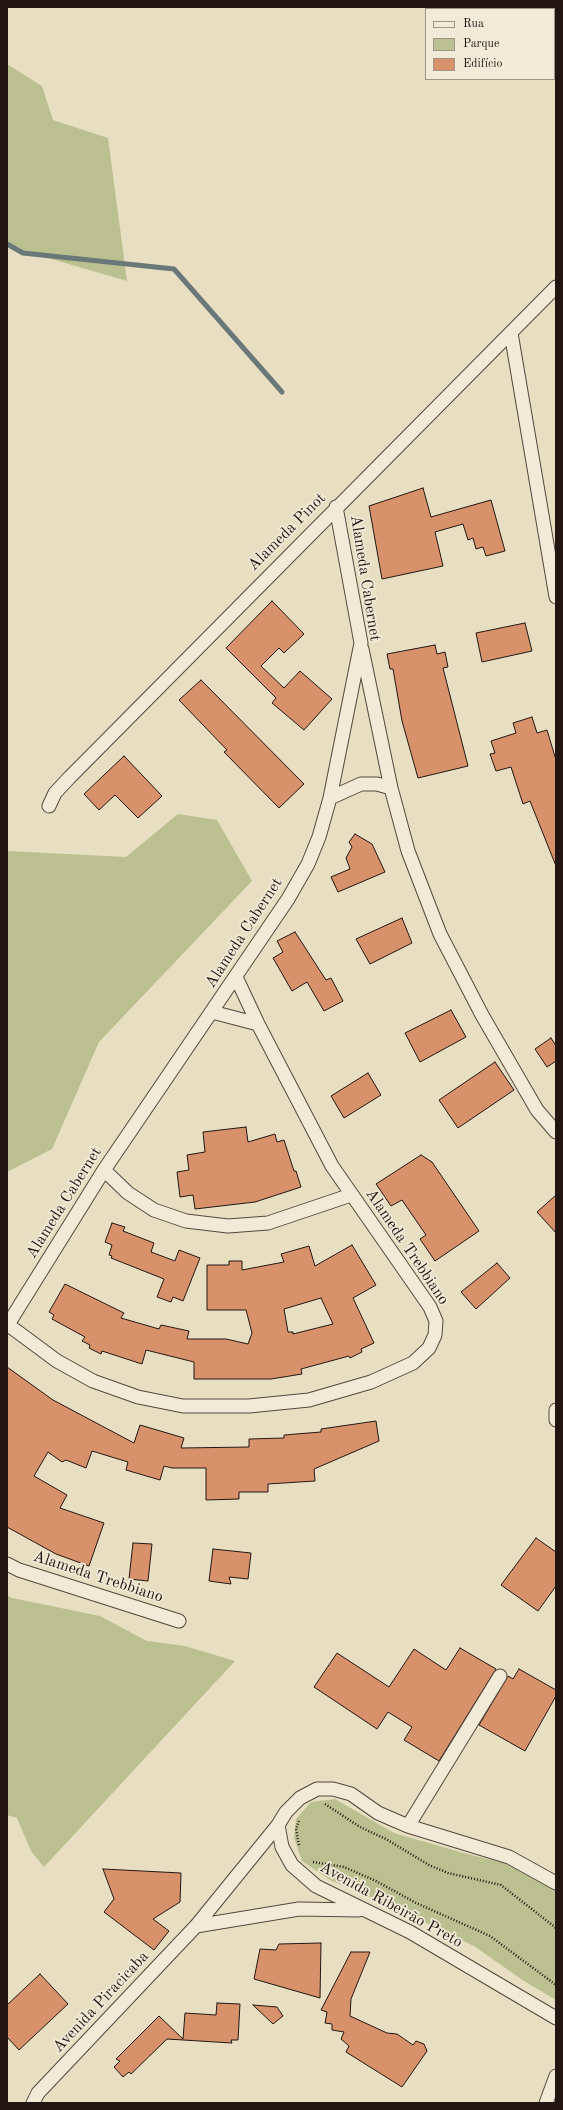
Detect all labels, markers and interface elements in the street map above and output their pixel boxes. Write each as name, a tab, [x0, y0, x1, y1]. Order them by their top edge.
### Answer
legend	[425, 8, 555, 80]
text: Rua	[463, 18, 484, 30]
text: Parque	[463, 38, 499, 50]
text: Edifício	[463, 58, 502, 70]
street label: Alameda Pinot	[244, 489, 330, 575]
street label: Alameda Cabernet	[346, 513, 384, 643]
street label: Alameda Cabernet	[201, 874, 287, 992]
street label: Alameda Cabernet	[22, 1144, 106, 1262]
street label: Alameda Trebbiano	[361, 1185, 453, 1309]
street label: Alameda Trebbiano	[30, 1547, 166, 1607]
street label: Avenida Ribeirão Preto	[316, 1858, 466, 1952]
street label: Avenida Piracicaba	[49, 1947, 153, 2057]

